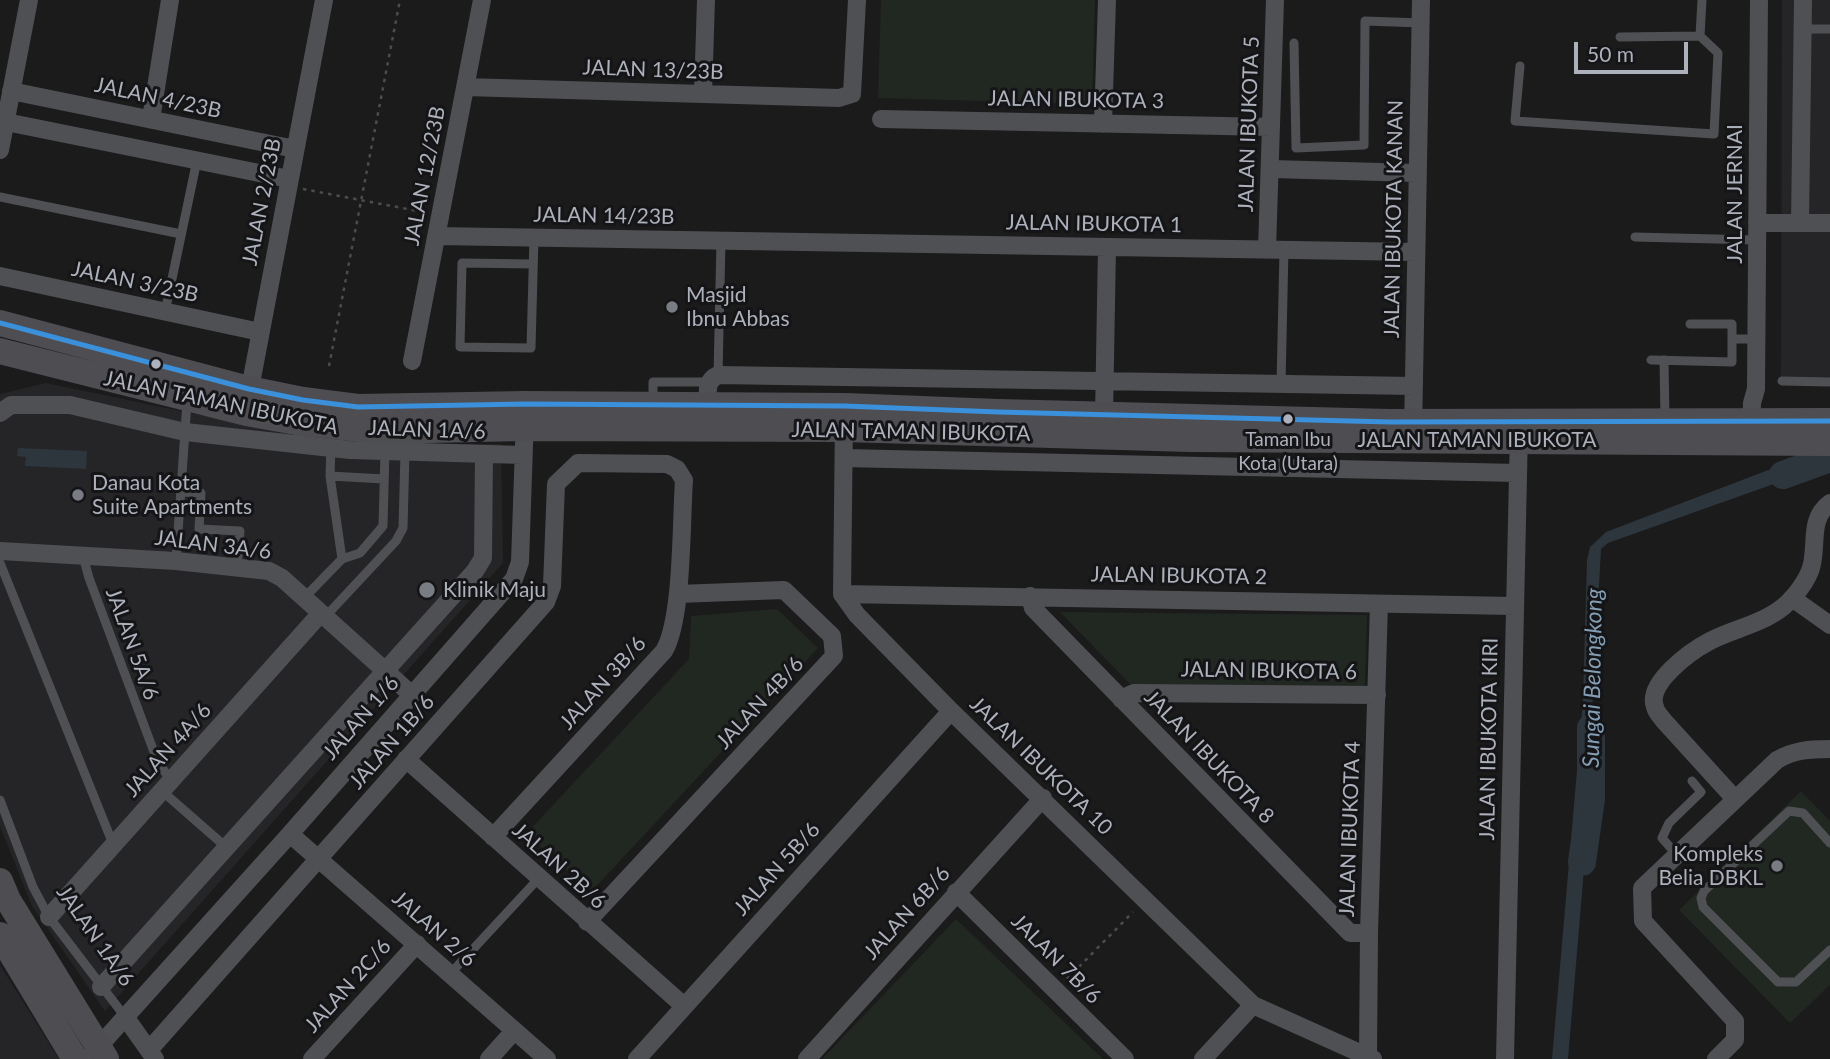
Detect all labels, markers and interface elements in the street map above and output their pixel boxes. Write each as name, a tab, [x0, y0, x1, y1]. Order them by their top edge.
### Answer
scale bar	[1578, 28, 1692, 72]
street label: JALAN IBUKOTA 5	[1233, 36, 1265, 212]
text: 50 m	[1587, 41, 1634, 66]
street label: JALAN 13/23B	[582, 55, 724, 85]
street label: JALAN 4/23B	[92, 72, 224, 124]
street label: JALAN IBUKOTA 3	[988, 86, 1164, 114]
street label: JALAN IBUKOTA KANAN	[1379, 100, 1409, 338]
street label: JALAN 12/23B	[399, 104, 451, 248]
street label: JALAN JERNAI	[1722, 124, 1748, 264]
street label: JALAN 2/23B	[237, 136, 287, 268]
street label: JALAN 14/23B	[533, 202, 675, 230]
street label: JALAN IBUKOTA 1	[1006, 210, 1182, 238]
street label: JALAN 3/23B	[69, 256, 201, 308]
place label: Masjid Ibnu Abbas	[686, 282, 790, 332]
marker: Masjid Ibnu Abbas	[664, 299, 680, 315]
unlabelled marker	[149, 357, 163, 371]
street label: JALAN TAMAN IBUKOTA	[102, 366, 340, 440]
marker: Taman Ibu Kota (Utara)	[1281, 412, 1295, 426]
street label: JALAN 1A/6	[368, 415, 486, 445]
street label: JALAN TAMAN IBUKOTA	[791, 417, 1031, 447]
street label: JALAN TAMAN IBUKOTA	[1358, 427, 1596, 453]
place label: Taman Ibu Kota (Utara)	[1238, 429, 1338, 473]
place label: Danau Kota Suite Apartments	[92, 470, 252, 520]
marker: Danau Kota Suite Apartments	[70, 487, 86, 503]
street label: JALAN 3A/6	[153, 525, 273, 565]
street label: JALAN IBUKOTA 2	[1091, 562, 1267, 590]
place label: Klinik Maju	[443, 577, 546, 603]
marker: Klinik Maju	[417, 580, 437, 600]
street label: JALAN 5A/6	[100, 585, 164, 703]
water label: Sungai Belongkong	[1578, 588, 1608, 768]
street label: JALAN 3B/6	[555, 631, 651, 735]
street label: JALAN IBUKOTA KIRI	[1475, 637, 1503, 841]
street label: JALAN 4B/6	[711, 652, 809, 754]
street label: JALAN IBUKOTA 6	[1181, 657, 1357, 685]
street label: JALAN 1/6	[318, 671, 404, 765]
street label: JALAN IBUKOTA 8	[1139, 685, 1279, 829]
street label: JALAN 1B/6	[344, 690, 440, 794]
street label: JALAN IBUKOTA 10	[965, 692, 1117, 840]
street label: JALAN 4A/6	[119, 698, 217, 802]
street label: JALAN IBUKOTA 4	[1334, 741, 1366, 917]
street label: JALAN 5B/6	[729, 817, 825, 921]
street label: JALAN 2B/6	[507, 818, 611, 914]
place label: Kompleks Belia DBKL	[1658, 841, 1763, 891]
marker: Kompleks Belia DBKL	[1769, 858, 1785, 874]
street label: JALAN 6B/6	[859, 861, 955, 965]
street label: JALAN 1A/6	[51, 881, 139, 991]
street label: JALAN 2/6	[387, 886, 481, 972]
street label: JALAN 7B/6	[1006, 909, 1106, 1009]
street label: JALAN 2C/6	[299, 934, 397, 1038]

